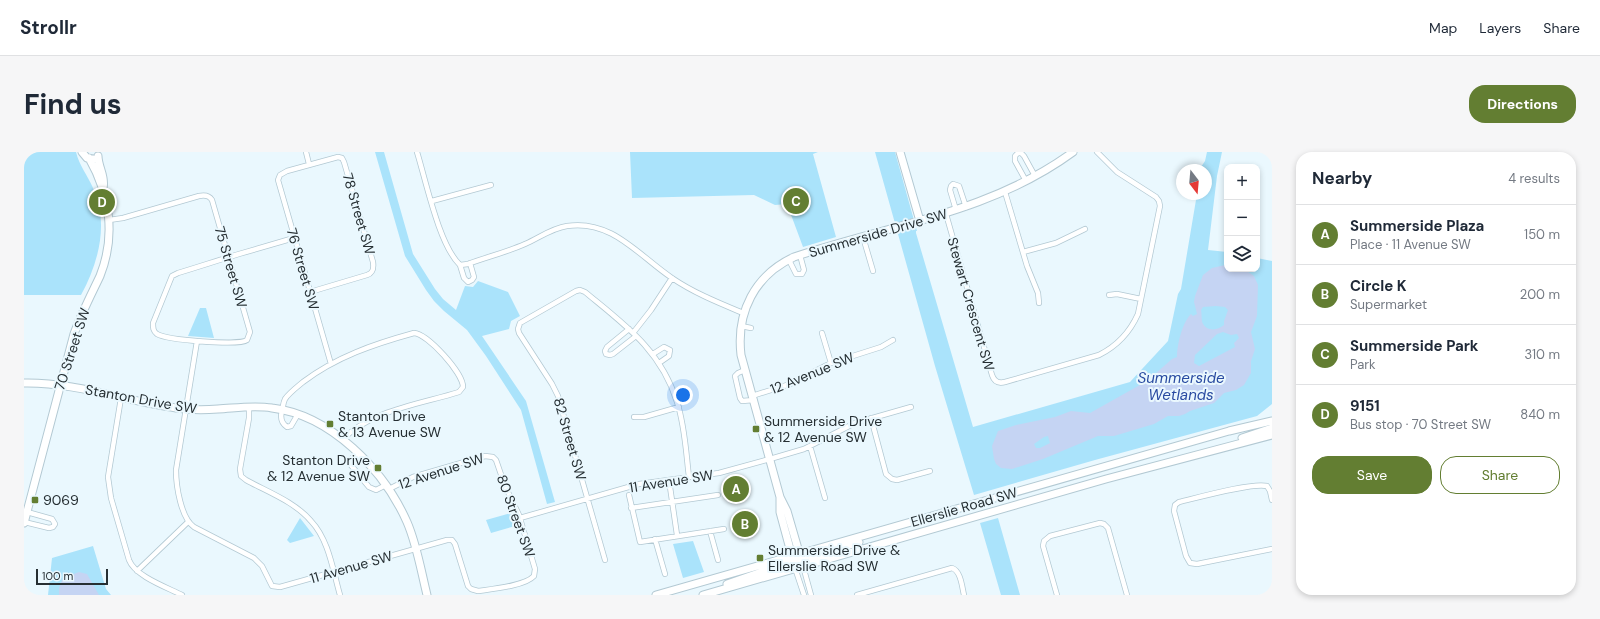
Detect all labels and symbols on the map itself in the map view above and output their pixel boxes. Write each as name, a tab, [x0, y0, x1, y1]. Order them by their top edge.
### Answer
north arrow	[1176, 164, 1212, 200]
street label: 78 Street SW	[339, 171, 379, 257]
pin: C	[783, 186, 809, 216]
pin: D	[89, 187, 115, 217]
street label: Summerside Drive SW	[807, 204, 950, 261]
street label: 75 Street SW	[211, 224, 251, 310]
street label: 76 Street SW	[283, 226, 323, 313]
street label: Stewart Crescent SW	[943, 235, 999, 373]
street label: 70 Street SW	[50, 305, 94, 392]
street label: 12 Avenue SW	[767, 348, 857, 398]
water label: Summerside Wetlands	[1137, 368, 1225, 405]
street label: Stanton Drive SW	[84, 380, 199, 418]
your location	[673, 385, 693, 405]
street label: 82 Street SW	[550, 396, 590, 483]
place label: Stanton Drive & 13 Avenue SW	[338, 407, 442, 441]
place label: Summerside Drive & 12 Avenue SW	[764, 412, 882, 446]
marker: Stanton Drive & 13 Avenue SW	[325, 419, 335, 429]
marker: Summerside Drive & 12 Avenue SW	[751, 424, 761, 434]
street label: 12 Avenue SW	[396, 449, 486, 493]
place label: Stanton Drive & 12 Avenue SW	[267, 451, 370, 485]
marker: Stanton Drive & 12 Avenue SW	[373, 463, 383, 473]
street label: 11 Avenue SW	[628, 465, 715, 497]
street label: 80 Street SW	[493, 472, 539, 560]
pin: A	[723, 474, 749, 504]
street label: Ellerslie Road SW	[909, 483, 1020, 531]
place label: 9069	[43, 491, 79, 509]
marker: 9069	[30, 495, 40, 505]
pin: B	[732, 509, 758, 539]
place label: Summerside Drive & Ellerslie Road SW	[768, 541, 900, 575]
street label: 11 Avenue SW	[308, 546, 395, 587]
marker: Summerside Drive & Ellerslie Road SW	[755, 553, 765, 563]
scale bar	[36, 567, 108, 586]

